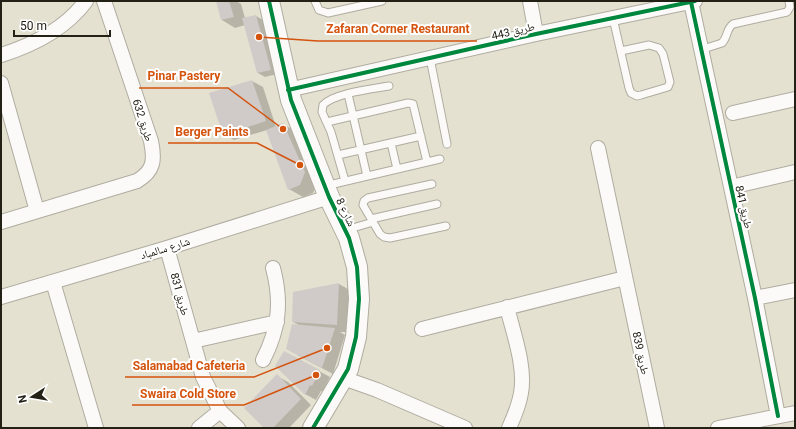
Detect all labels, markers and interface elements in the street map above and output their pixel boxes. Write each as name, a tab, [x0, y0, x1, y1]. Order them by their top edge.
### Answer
scale bar	[14, 12, 110, 38]
callout: Zafaran Corner Restaurant	[318, 17, 477, 41]
text: 50 m	[20, 19, 47, 33]
street label: طريق 443	[490, 20, 536, 43]
text: Zafaran Corner Restaurant	[326, 22, 470, 36]
callout: Pinar Pastery	[139, 64, 228, 88]
text: Pinar Pastery	[148, 69, 221, 83]
street label: طريق 632	[130, 97, 155, 143]
callout: Berger Paints	[168, 119, 257, 143]
text: Berger Paints	[175, 125, 249, 139]
street label: طريق 841	[732, 184, 755, 230]
street label: شارع 8	[333, 196, 358, 228]
street label: شارع سالمباد	[139, 235, 191, 262]
street label: طريق 831	[168, 271, 191, 317]
street label: طريق 839	[630, 330, 651, 376]
callout: Salamabad Cafeteria	[125, 353, 254, 377]
text: Salamabad Cafeteria	[133, 359, 246, 373]
north arrow	[12, 377, 52, 417]
callout: Swaira Cold Store	[132, 381, 244, 405]
text: Swaira Cold Store	[140, 387, 236, 401]
text: N	[15, 394, 30, 404]

